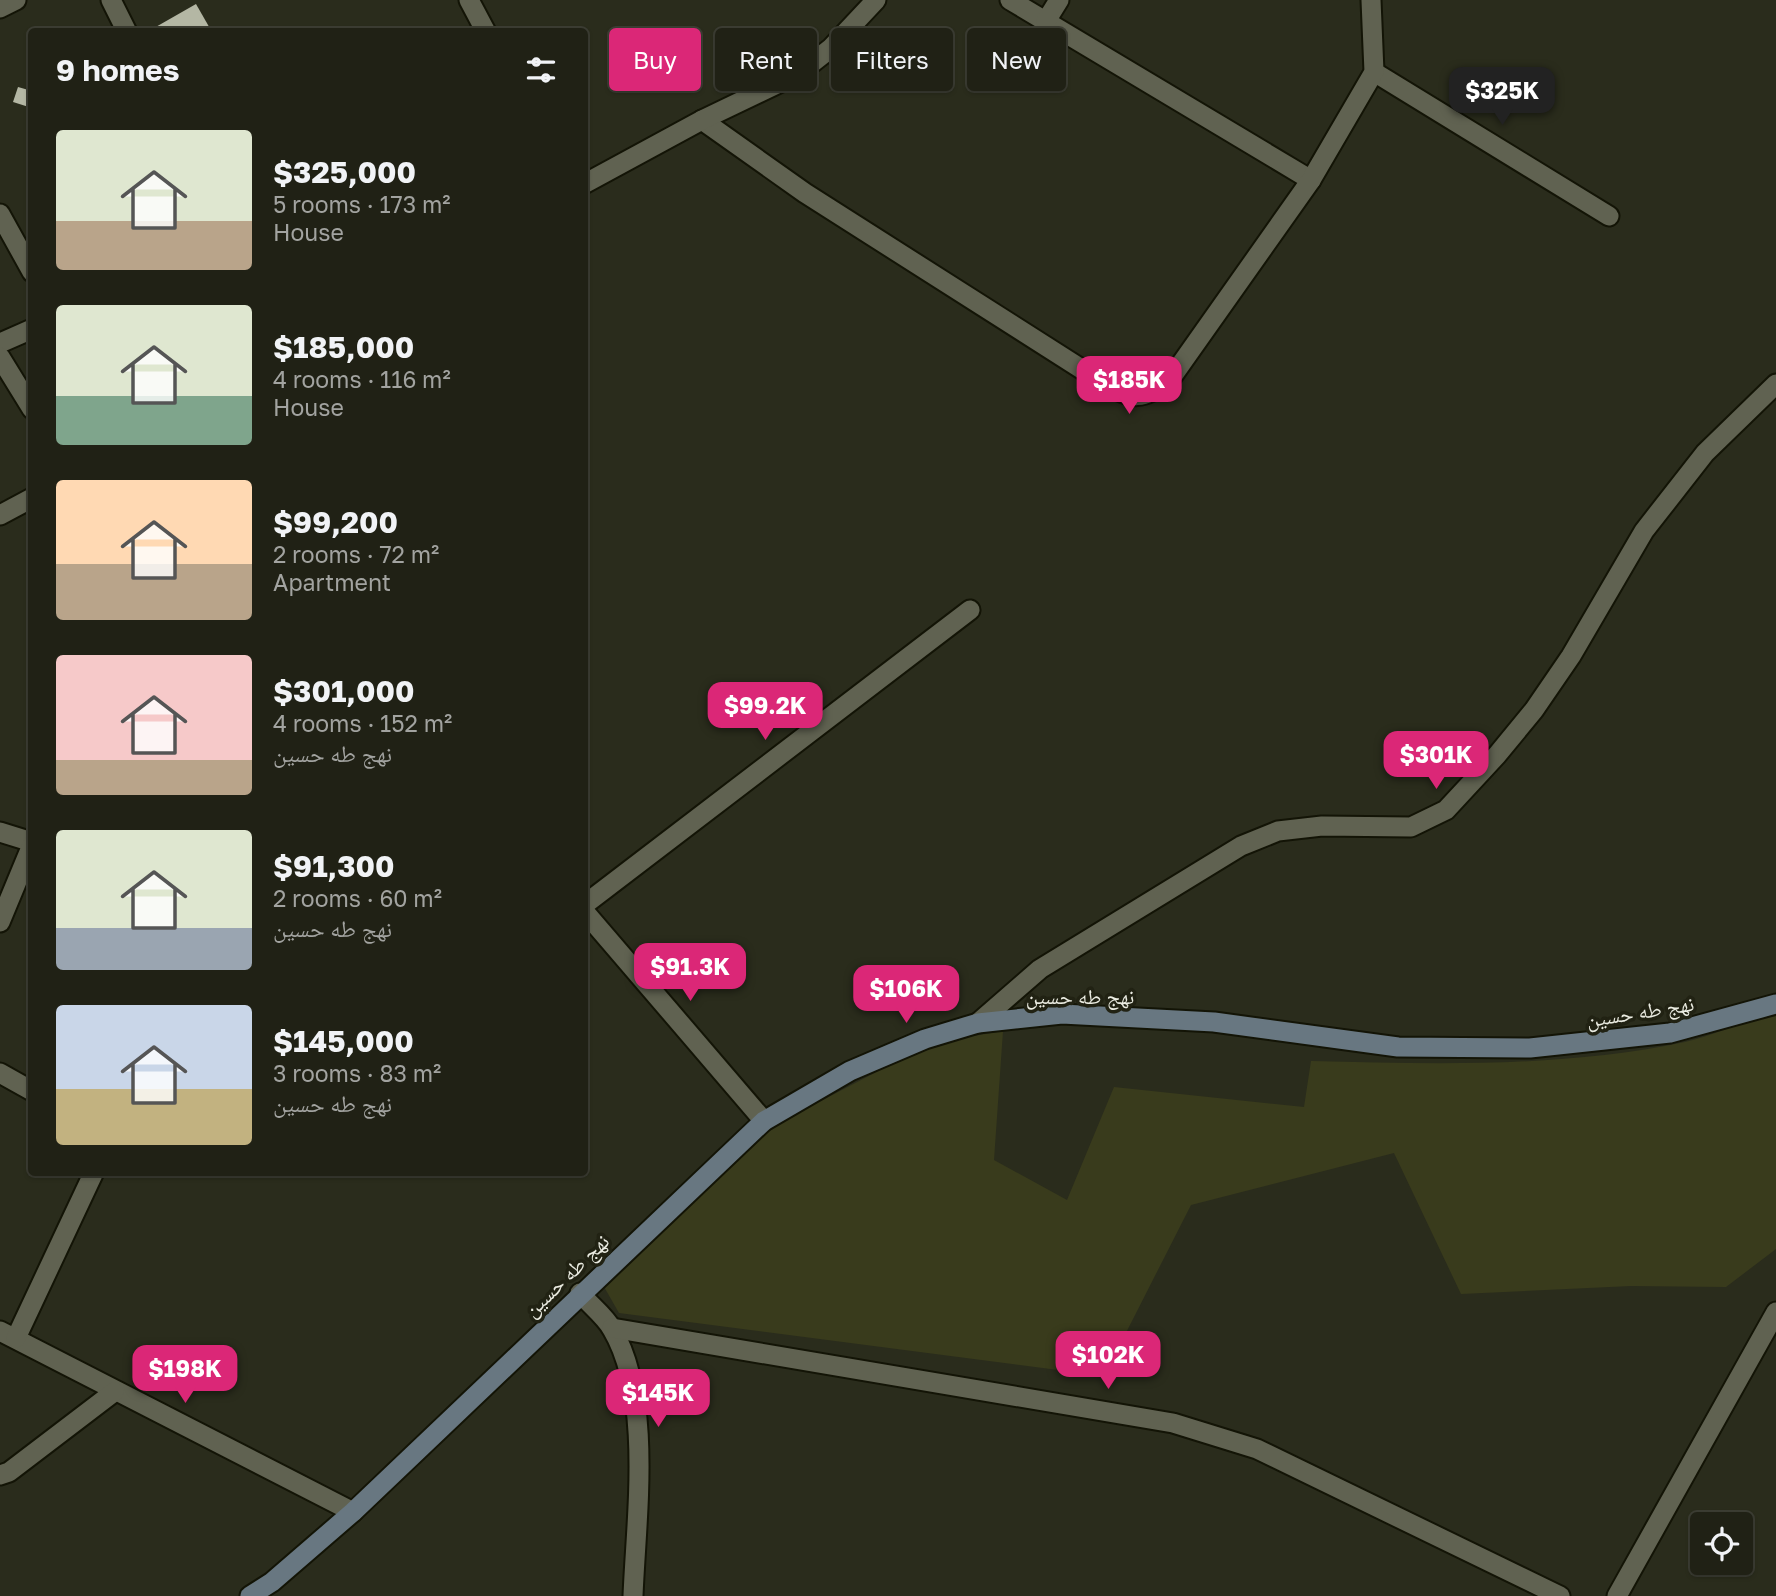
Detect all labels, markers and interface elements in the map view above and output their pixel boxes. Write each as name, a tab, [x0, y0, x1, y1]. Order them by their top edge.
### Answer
chip: Buy	[609, 28, 701, 91]
chip: Rent	[715, 28, 817, 91]
chip: Filters	[831, 28, 953, 91]
chip: New	[967, 28, 1066, 91]
icon: filters	[522, 51, 560, 89]
text: 9 homes	[56, 52, 179, 88]
pin: $325K	[1453, 68, 1551, 127]
text: $325K	[1465, 76, 1539, 104]
text: $325,000	[273, 154, 416, 190]
icon: home	[112, 158, 196, 242]
text: 5 rooms · 173 m²	[273, 190, 451, 218]
text: House	[273, 218, 344, 246]
text: $185,000	[273, 329, 414, 365]
icon: home	[112, 333, 196, 417]
pin: $185K	[1080, 356, 1178, 416]
text: 4 rooms · 116 m²	[273, 365, 451, 393]
text: $185K	[1093, 365, 1165, 393]
text: House	[273, 393, 344, 421]
text: $99,200	[273, 504, 398, 540]
icon: home	[112, 508, 196, 592]
text: 2 rooms · 72 m²	[273, 540, 439, 568]
text: Apartment	[273, 568, 391, 596]
text: $301,000	[273, 673, 414, 709]
pin: $99.2K	[708, 682, 822, 742]
icon: home	[112, 683, 196, 767]
text: $99.2K	[724, 691, 806, 719]
text: 4 rooms · 152 m²	[273, 709, 452, 737]
pin: $301K	[1387, 732, 1485, 791]
text: نهج طه حسين	[273, 739, 392, 767]
text: $301K	[1400, 740, 1472, 768]
text: $91,300	[273, 848, 395, 884]
icon: home	[112, 858, 196, 942]
text: 2 rooms · 60 m²	[273, 884, 442, 912]
text: نهج طه حسين	[273, 914, 392, 942]
pin: $91.3K	[633, 944, 747, 1003]
text: $91.3K	[650, 952, 730, 980]
pin: $106K	[857, 965, 955, 1025]
text: $106K	[869, 974, 943, 1002]
street label: نهج طه حسين	[1026, 983, 1134, 1010]
street label: نهج طه حسين	[1584, 990, 1696, 1033]
text: $145,000	[273, 1023, 414, 1059]
icon: home	[112, 1033, 196, 1117]
text: 3 rooms · 83 m²	[273, 1059, 441, 1087]
text: نهج طه حسين	[273, 1089, 392, 1117]
street label: نهج طه حسين	[518, 1228, 615, 1323]
pin: $102K	[1059, 1332, 1157, 1391]
text: $102K	[1072, 1340, 1144, 1368]
pin: $198K	[136, 1346, 234, 1405]
text: $198K	[148, 1354, 222, 1382]
pin: $145K	[609, 1370, 707, 1429]
text: $145K	[622, 1378, 694, 1406]
map controls	[1690, 1512, 1753, 1575]
button: locate	[1690, 1512, 1753, 1575]

